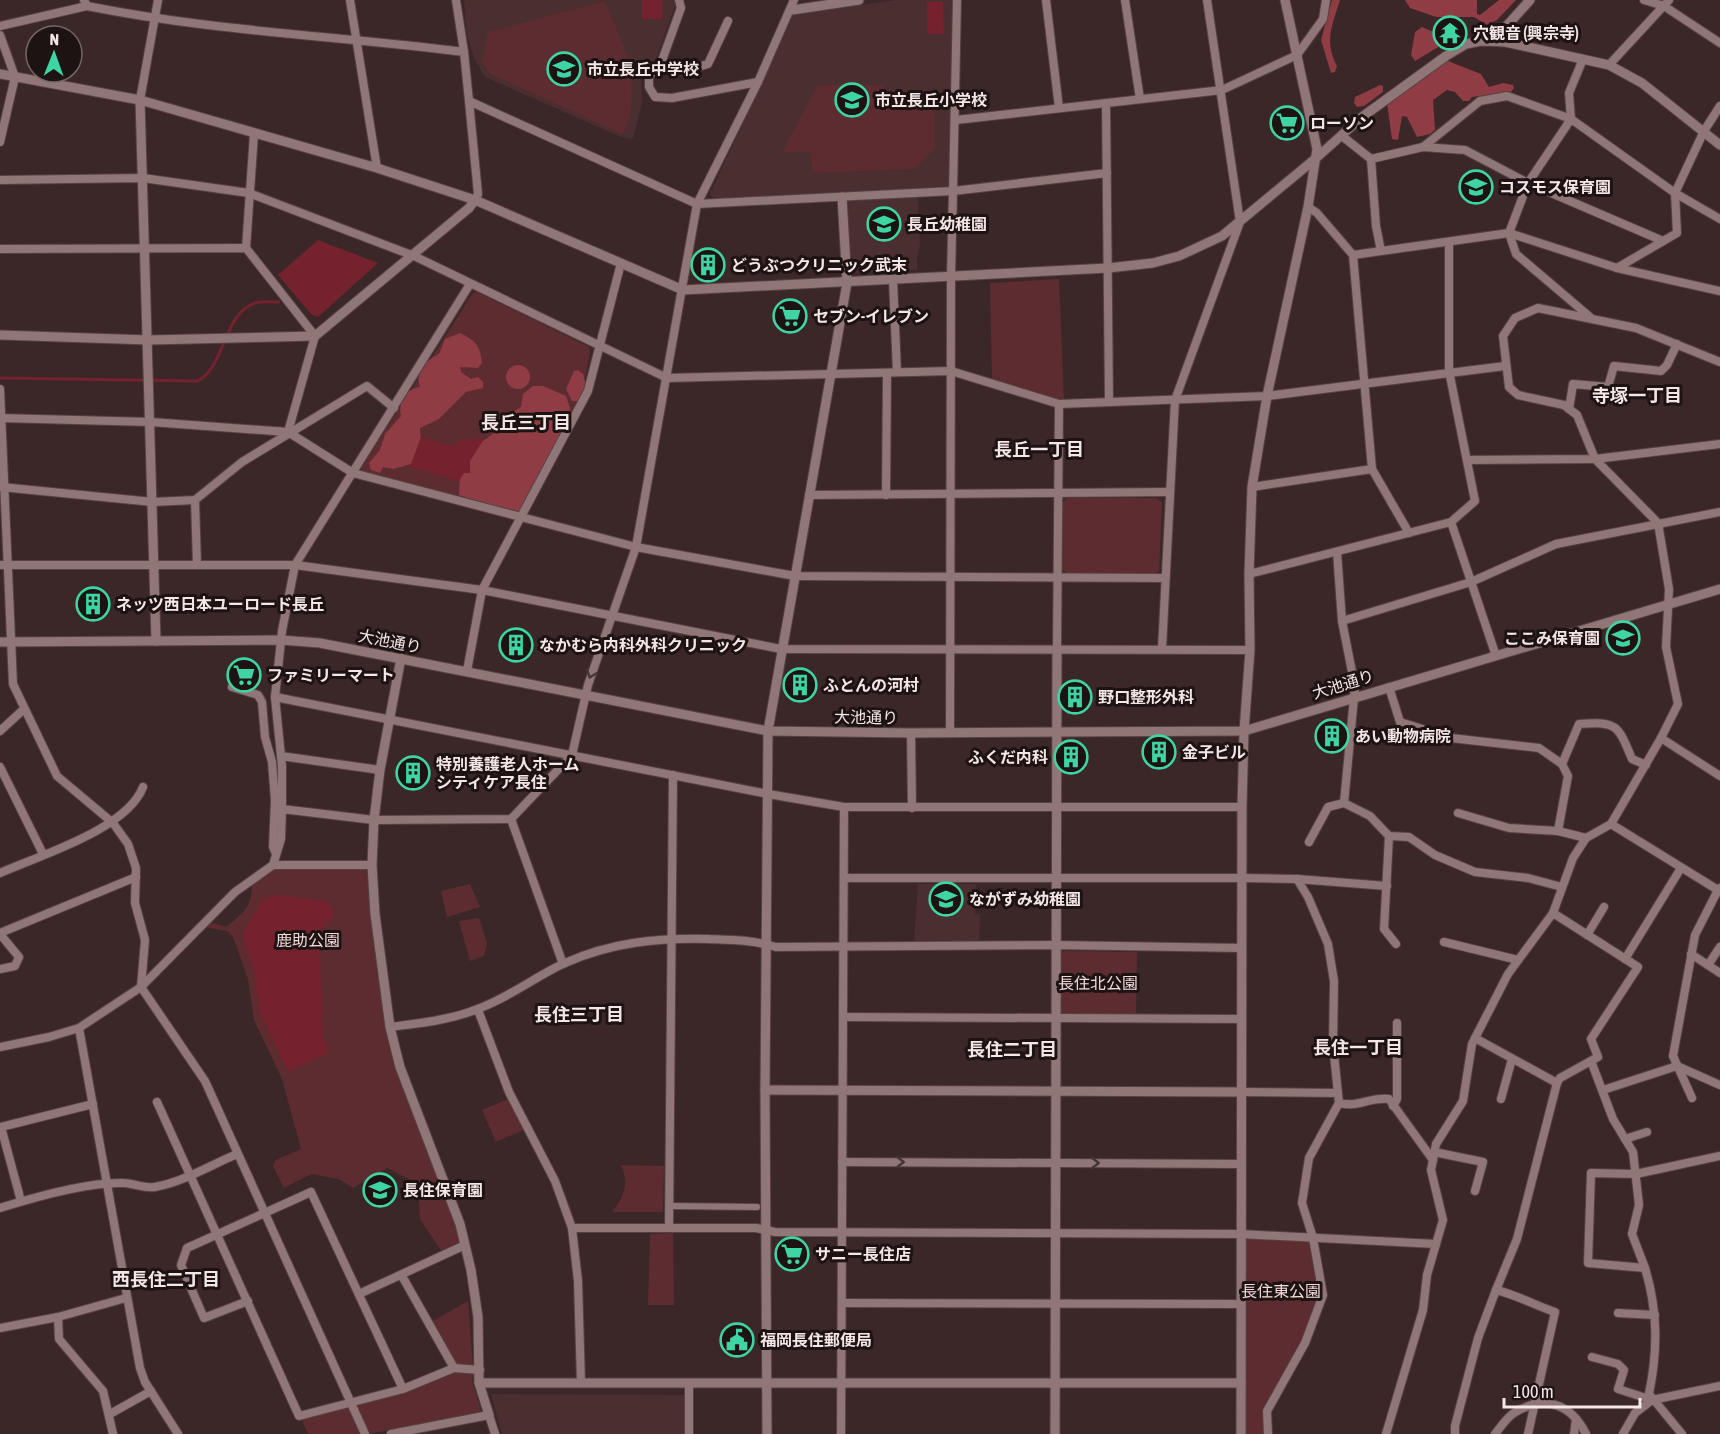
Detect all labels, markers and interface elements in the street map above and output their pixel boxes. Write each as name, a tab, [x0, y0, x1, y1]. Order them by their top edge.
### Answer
temple icon: 穴観音 (興宗寺)	[1432, 15, 1468, 51]
north arrow	[24, 24, 84, 84]
place label: 穴観音 (興宗寺)	[1473, 24, 1579, 42]
text: N	[49, 30, 59, 48]
school or university icon: 市立長丘中学校	[546, 51, 582, 87]
place label: 市立長丘中学校	[587, 60, 699, 78]
school or university icon: 市立長丘小学校	[834, 82, 870, 118]
place label: 市立長丘小学校	[875, 91, 987, 109]
supermarket icon: ローソン	[1269, 105, 1305, 141]
place label: ローソン	[1310, 114, 1374, 132]
school or university icon: コスモス保育園	[1458, 169, 1494, 205]
place label: コスモス保育園	[1499, 178, 1611, 196]
school or university icon: 長丘幼稚園	[866, 206, 902, 242]
place label: 長丘幼稚園	[907, 215, 987, 233]
building icon: どうぶつクリニック武末	[690, 247, 726, 283]
place label: どうぶつクリニック武末	[731, 256, 907, 274]
supermarket icon: セブン-イレブン	[772, 298, 808, 334]
place label: セブン-イレブン	[813, 307, 929, 325]
district label: 寺塚一丁目	[1592, 385, 1682, 406]
district label: 長丘三丁目	[481, 412, 571, 433]
district label: 長丘一丁目	[994, 439, 1084, 460]
building icon: ネッツ西日本ユーロード長丘	[75, 586, 111, 622]
place label: ネッツ西日本ユーロード長丘	[116, 595, 324, 613]
school or university icon: ここみ保育園	[1605, 620, 1641, 656]
street label: 大池通り	[357, 626, 423, 656]
building icon: なかむら内科外科クリニック	[498, 627, 534, 663]
place label: ここみ保育園	[1504, 629, 1600, 647]
place label: なかむら内科外科クリニック	[539, 636, 747, 654]
supermarket icon: ファミリーマート	[226, 657, 262, 693]
place label: ファミリーマート	[267, 666, 395, 684]
street label: 大池通り	[1310, 666, 1376, 702]
building icon: ふとんの河村	[782, 667, 818, 703]
one-way arrow	[586, 668, 599, 679]
place label: ふとんの河村	[823, 676, 919, 694]
building icon: 野口整形外科	[1057, 679, 1093, 715]
place label: 野口整形外科	[1098, 688, 1194, 706]
street label: 大池通り	[834, 707, 898, 727]
building icon: あい動物病院	[1314, 718, 1350, 754]
place label: あい動物病院	[1355, 727, 1451, 745]
building icon: 金子ビル	[1141, 734, 1177, 770]
building icon: ふくだ内科	[1053, 739, 1089, 775]
place label: 金子ビル	[1182, 743, 1246, 761]
place label: ふくだ内科	[968, 748, 1048, 766]
building icon: 特別養護老人ホーム シティケア長住	[395, 755, 431, 791]
place label: 特別養護老人ホーム シティケア長住	[436, 755, 580, 791]
school or university icon: ながずみ幼稚園	[928, 881, 964, 917]
place label: ながずみ幼稚園	[969, 890, 1081, 908]
park label: 鹿助公園	[276, 931, 340, 949]
park label: 長住北公園	[1058, 974, 1138, 992]
district label: 長住三丁目	[534, 1004, 624, 1025]
district label: 長住一丁目	[1313, 1037, 1403, 1058]
district label: 長住二丁目	[967, 1039, 1057, 1060]
one-way arrow	[896, 1156, 905, 1168]
one-way arrow	[1091, 1157, 1100, 1169]
school or university icon: 長住保育園	[362, 1172, 398, 1208]
place label: 長住保育園	[403, 1181, 483, 1199]
supermarket icon: サニー長住店	[774, 1236, 810, 1272]
place label: サニー長住店	[815, 1245, 911, 1263]
district label: 西長住二丁目	[112, 1269, 220, 1290]
park label: 長住東公園	[1241, 1282, 1321, 1300]
public building icon: 福岡長住郵便局	[719, 1322, 755, 1358]
place label: 福岡長住郵便局	[760, 1331, 872, 1349]
scale bar	[1504, 1371, 1640, 1409]
text: 100 m	[1513, 1381, 1554, 1402]

